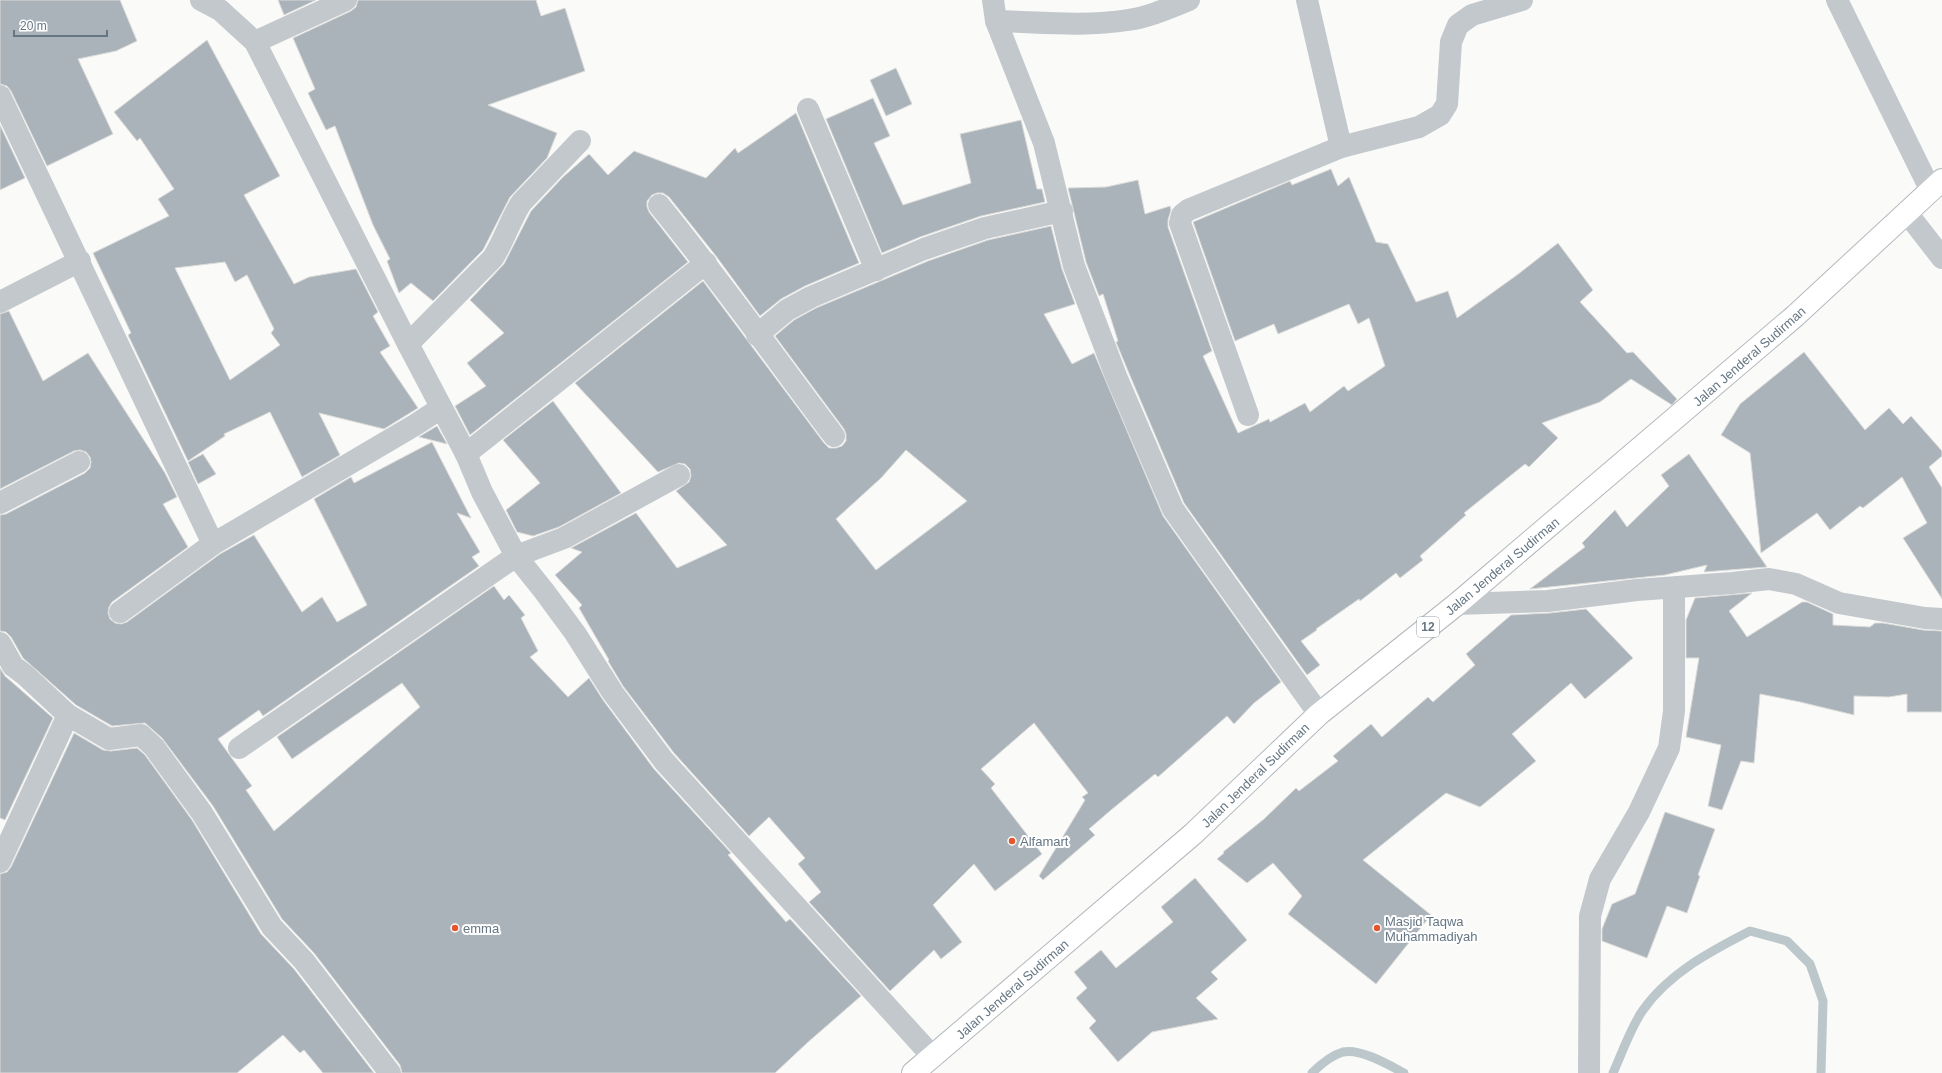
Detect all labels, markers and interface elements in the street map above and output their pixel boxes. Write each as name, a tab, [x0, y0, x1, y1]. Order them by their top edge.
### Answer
scale bar	[14, 12, 107, 38]
text: 20 m	[20, 19, 47, 33]
street label: Jalan Jenderal Sudirman	[1690, 304, 1809, 409]
street label: Jalan Jenderal Sudirman	[1442, 514, 1562, 618]
road number: 12	[1417, 617, 1439, 637]
street label: Jalan Jenderal Sudirman	[1198, 720, 1312, 831]
place label: Alfamart	[1020, 834, 1069, 849]
marker: Alfamart	[1007, 836, 1017, 846]
place label: Masjid Taqwa Muhammadiyah	[1385, 914, 1478, 944]
place label: emma	[463, 921, 500, 936]
marker: emma	[450, 923, 460, 933]
marker: Masjid Taqwa Muhammadiyah	[1372, 923, 1382, 933]
street label: Jalan Jenderal Sudirman	[953, 937, 1072, 1042]

